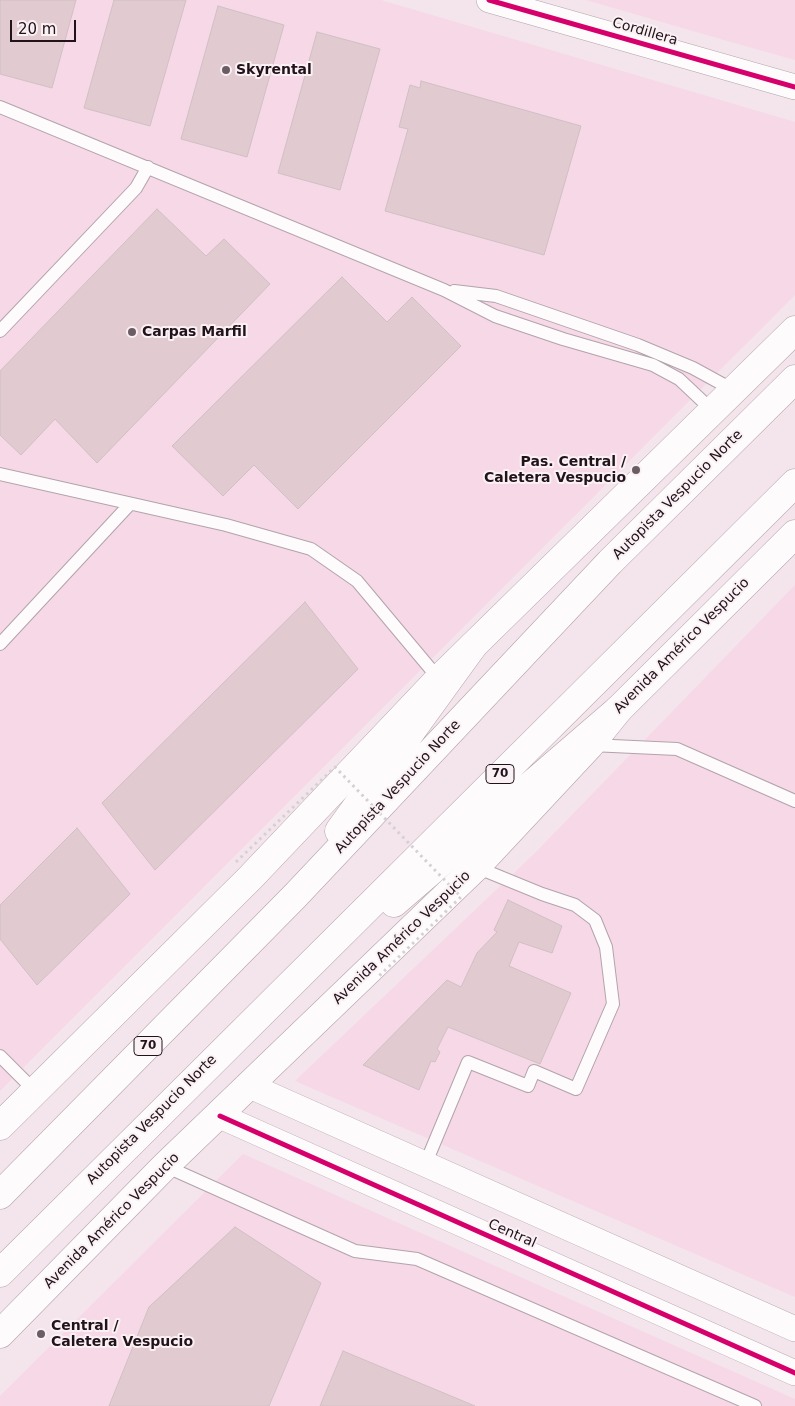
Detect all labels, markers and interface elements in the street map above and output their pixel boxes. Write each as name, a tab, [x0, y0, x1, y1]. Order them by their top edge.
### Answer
scale bar	[12, 10, 79, 42]
street label: Cordillera	[610, 15, 680, 49]
text: 20 m	[18, 20, 56, 38]
place label: Skyrental	[236, 62, 312, 78]
marker: Skyrental	[220, 64, 232, 76]
place label: Carpas Marfil	[142, 324, 247, 340]
marker: Carpas Marfil	[126, 326, 138, 338]
street label: Autopista Vespucio Norte	[610, 427, 746, 563]
place label: Pas. Central / Caletera Vespucio	[484, 454, 626, 487]
marker: Pas. Central / Caletera Vespucio	[630, 464, 642, 476]
street label: Avenida Américo Vespucio	[611, 575, 753, 717]
street label: Autopista Vespucio Norte	[332, 717, 464, 857]
road number: 70	[486, 764, 514, 784]
street label: Avenida Américo Vespucio	[330, 868, 474, 1008]
road number: 70	[134, 1036, 162, 1056]
street label: Autopista Vespucio Norte	[84, 1052, 220, 1188]
street label: Avenida Américo Vespucio	[41, 1150, 183, 1292]
street label: Central	[485, 1216, 539, 1252]
place label: Central / Caletera Vespucio	[51, 1318, 193, 1350]
marker: Central / Caletera Vespucio	[35, 1328, 47, 1340]

